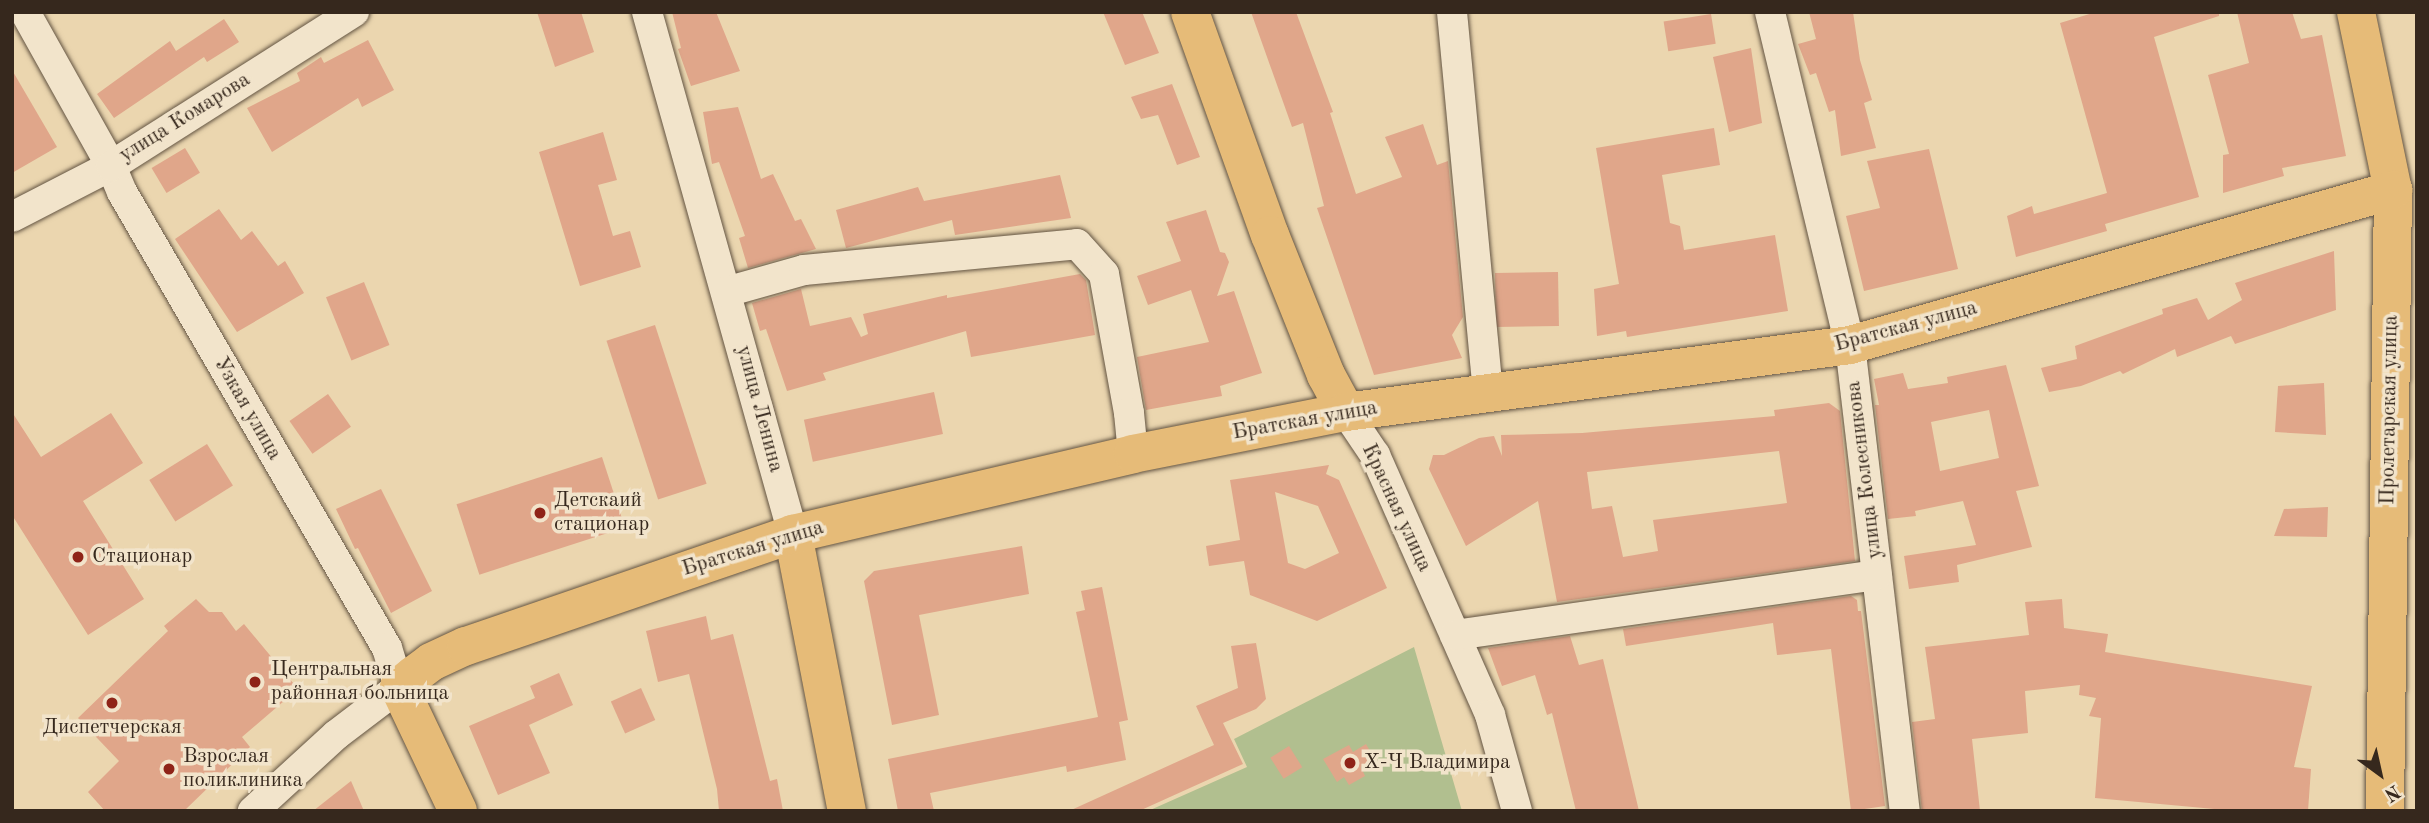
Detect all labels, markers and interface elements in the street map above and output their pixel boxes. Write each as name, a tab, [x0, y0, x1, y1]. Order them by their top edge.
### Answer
street label: улица Комарова	[115, 68, 255, 168]
street label: Братская улица	[1832, 296, 1980, 358]
street label: Пролетарская улица	[2376, 315, 2404, 505]
street label: улица Ленина	[730, 343, 788, 475]
street label: Узкая улица	[207, 353, 287, 465]
street label: улица Колесникова	[1842, 380, 1888, 560]
street label: Братская улица	[1231, 396, 1379, 446]
street label: Красная улица	[1355, 440, 1437, 576]
place label: Детскаий стационар	[554, 488, 649, 538]
marker: Детскаий стационар	[532, 505, 548, 521]
street label: Братская улица	[679, 516, 827, 582]
place label: Стационар	[92, 544, 192, 570]
marker: Стационар	[70, 549, 86, 565]
place label: Центральная районная больница	[271, 657, 449, 707]
marker: Центральная районная больница	[245, 672, 265, 692]
marker: Диспетчерская	[102, 693, 122, 713]
place label: Диспетчерская	[42, 715, 182, 741]
north arrow	[2345, 739, 2415, 809]
place label: Взрослая поликлиника	[183, 744, 303, 794]
place label: Х-Ч Владимира	[1364, 750, 1510, 776]
marker: Х-Ч Владимира	[1342, 755, 1358, 771]
marker: Взрослая поликлиника	[161, 761, 177, 777]
text: N	[2380, 780, 2403, 804]

